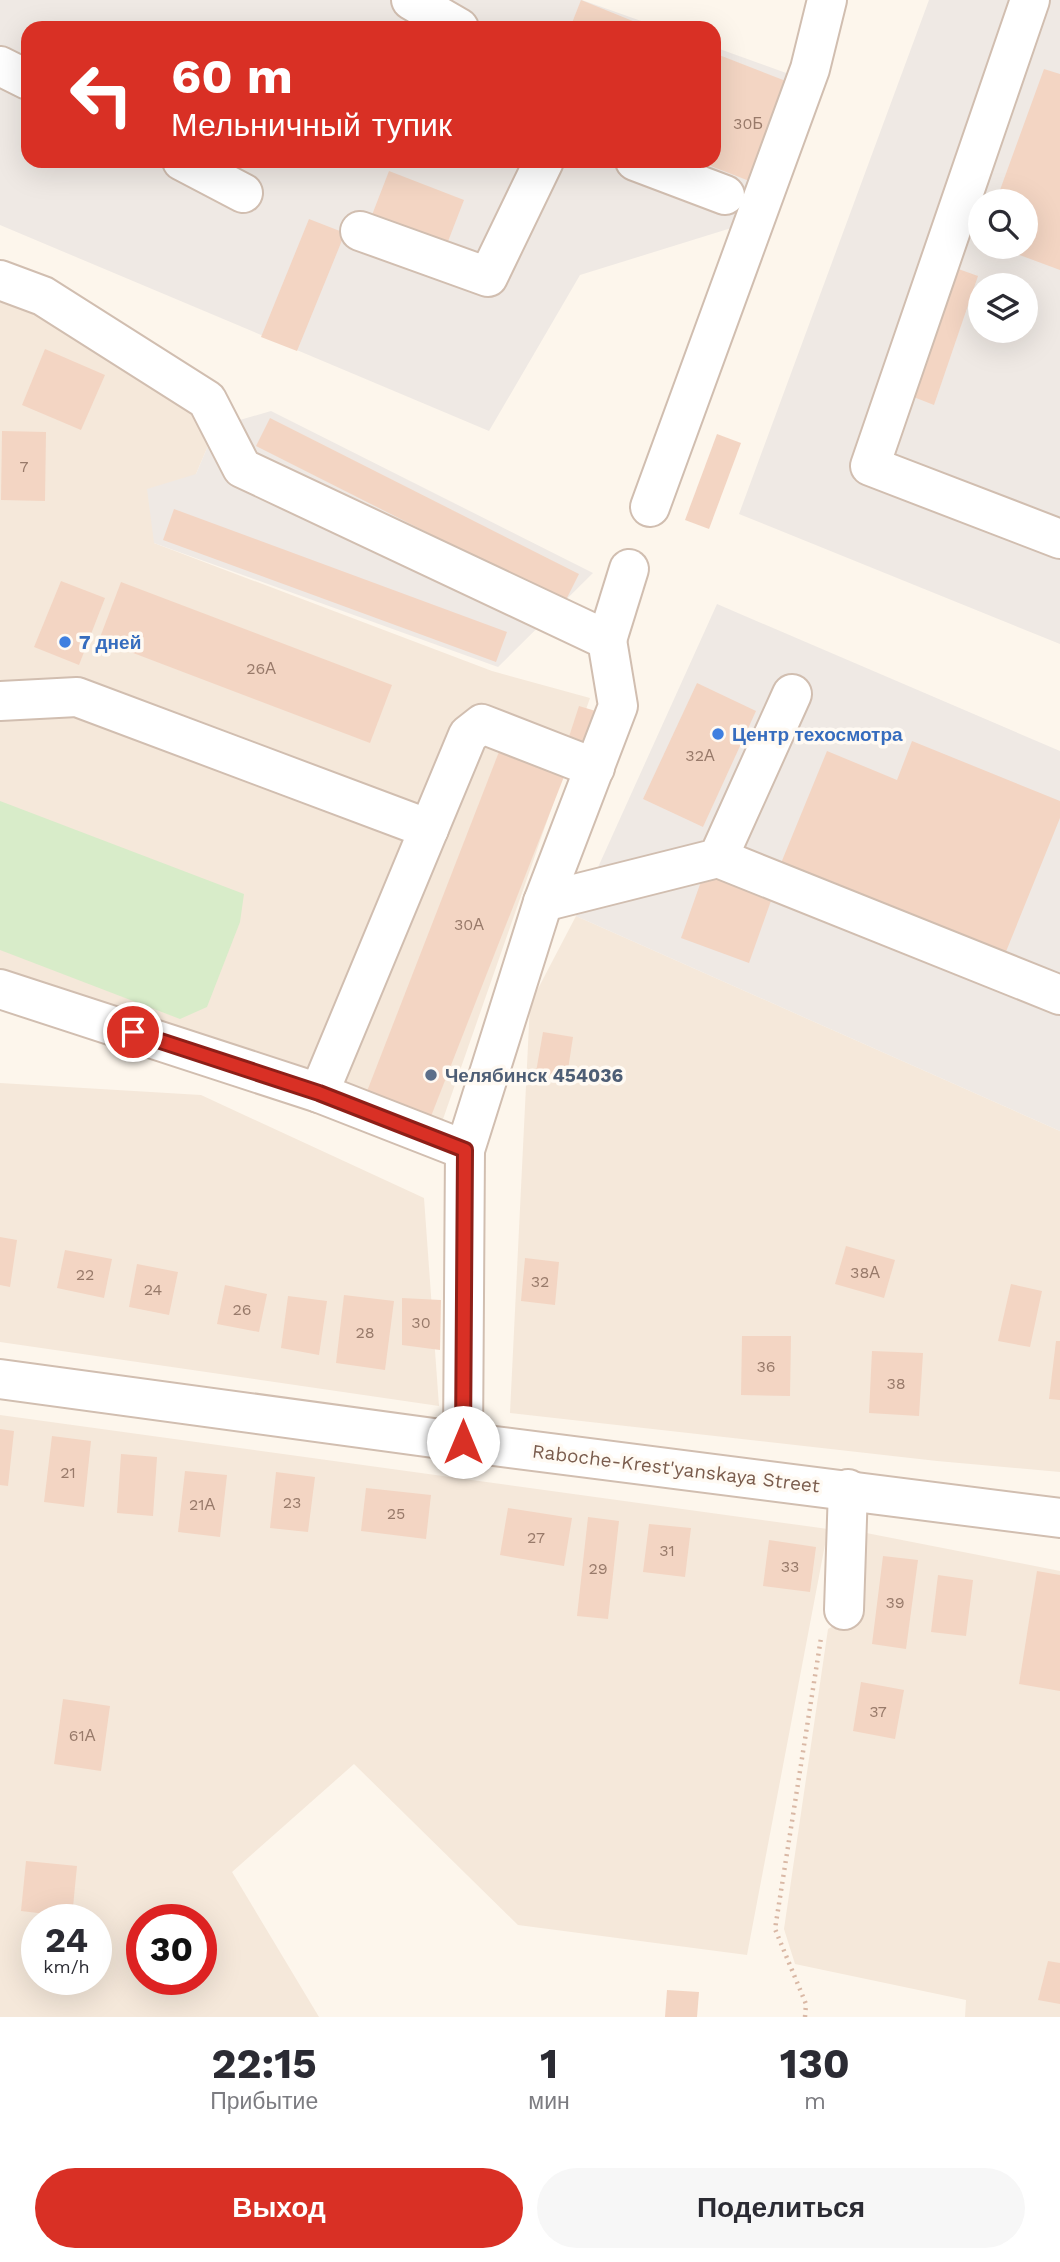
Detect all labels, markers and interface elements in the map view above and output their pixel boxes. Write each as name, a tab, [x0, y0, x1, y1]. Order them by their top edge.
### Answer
text: 60 m	[171, 47, 293, 105]
icon: left	[56, 49, 147, 140]
text: Мельничный тупик	[171, 106, 452, 144]
house number: 30Б	[733, 114, 763, 133]
map controls	[968, 189, 1038, 343]
button: search	[968, 189, 1038, 259]
button: layers	[968, 273, 1038, 343]
house number: 7	[20, 457, 29, 476]
place label: 7 дней	[79, 631, 141, 654]
marker: 7 дней	[57, 634, 73, 650]
house number: 26А	[246, 659, 276, 678]
place label: Центр техосмотра	[732, 723, 903, 746]
marker: Центр техосмотра	[710, 726, 726, 742]
house number: 32А	[685, 746, 715, 765]
house number: 30А	[454, 915, 484, 934]
pin	[103, 1002, 163, 1062]
icon: arrive	[114, 1013, 152, 1051]
place label: Челябинск 454036	[445, 1064, 623, 1087]
marker: Челябинск 454036	[423, 1067, 439, 1083]
house number: 38А	[850, 1263, 880, 1282]
house number: 22	[76, 1265, 94, 1284]
house number: 32	[531, 1272, 549, 1291]
house number: 24	[144, 1280, 163, 1299]
house number: 26	[232, 1300, 252, 1319]
house number: 30	[411, 1313, 431, 1332]
house number: 28	[355, 1323, 375, 1342]
house number: 36	[756, 1357, 776, 1376]
house number: 38	[886, 1374, 906, 1393]
position arrow	[426, 1405, 500, 1479]
street label: Raboche-Krest'yanskaya Street	[531, 1439, 821, 1498]
house number: 21	[60, 1463, 76, 1482]
house number: 23	[283, 1493, 301, 1512]
house number: 21А	[189, 1495, 215, 1514]
house number: 25	[387, 1504, 405, 1523]
house number: 27	[527, 1528, 545, 1547]
house number: 31	[659, 1541, 675, 1560]
house number: 33	[781, 1557, 799, 1576]
house number: 29	[588, 1559, 608, 1578]
house number: 39	[885, 1593, 905, 1612]
house number: 37	[869, 1702, 887, 1721]
house number: 61А	[69, 1726, 96, 1745]
speed limit sign: 30	[126, 1904, 217, 1995]
text: 24	[45, 1919, 88, 1961]
text: km/h	[43, 1956, 90, 1977]
text: 22:15	[211, 2039, 317, 2088]
text: 1	[540, 2039, 558, 2088]
text: 130	[780, 2039, 850, 2088]
text: Прибытие	[210, 2088, 318, 2115]
text: мин	[528, 2088, 570, 2115]
text: m	[804, 2088, 826, 2115]
button: Выход	[35, 2168, 523, 2248]
button: Поделиться	[537, 2168, 1025, 2248]

